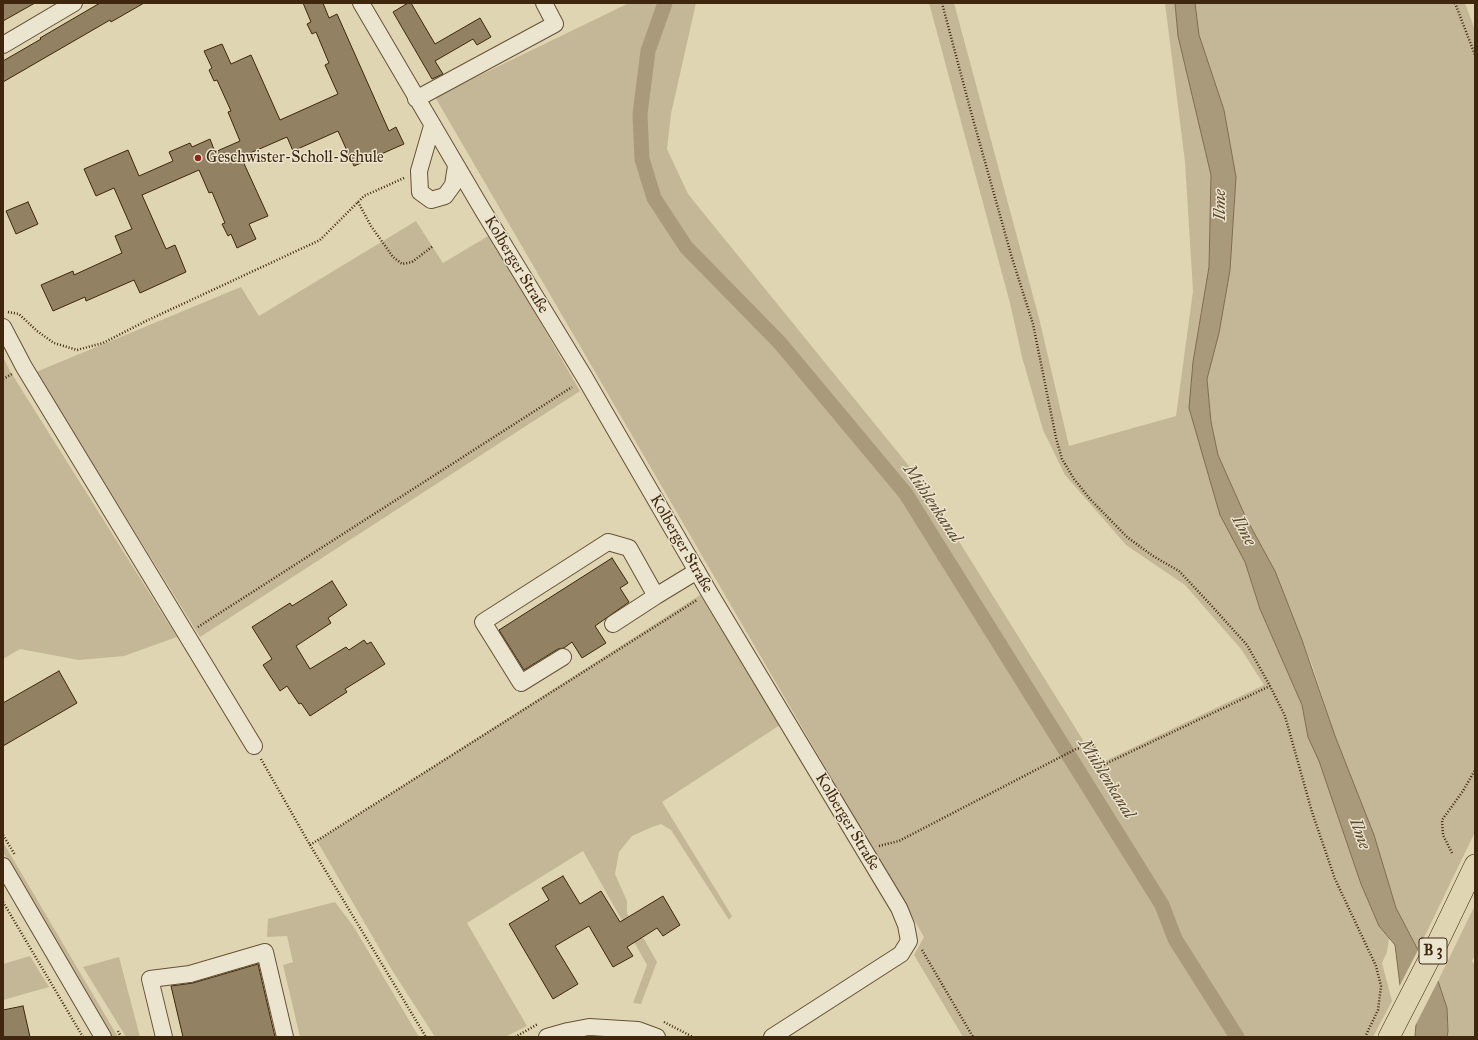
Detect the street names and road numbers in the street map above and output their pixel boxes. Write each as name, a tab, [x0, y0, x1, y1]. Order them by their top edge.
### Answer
street label: Kolberger Straße	[479, 213, 553, 317]
street label: Kolberger Straße	[645, 492, 717, 596]
street label: Kolberger Straße	[810, 770, 884, 874]
road number: B 3	[1419, 938, 1447, 964]

